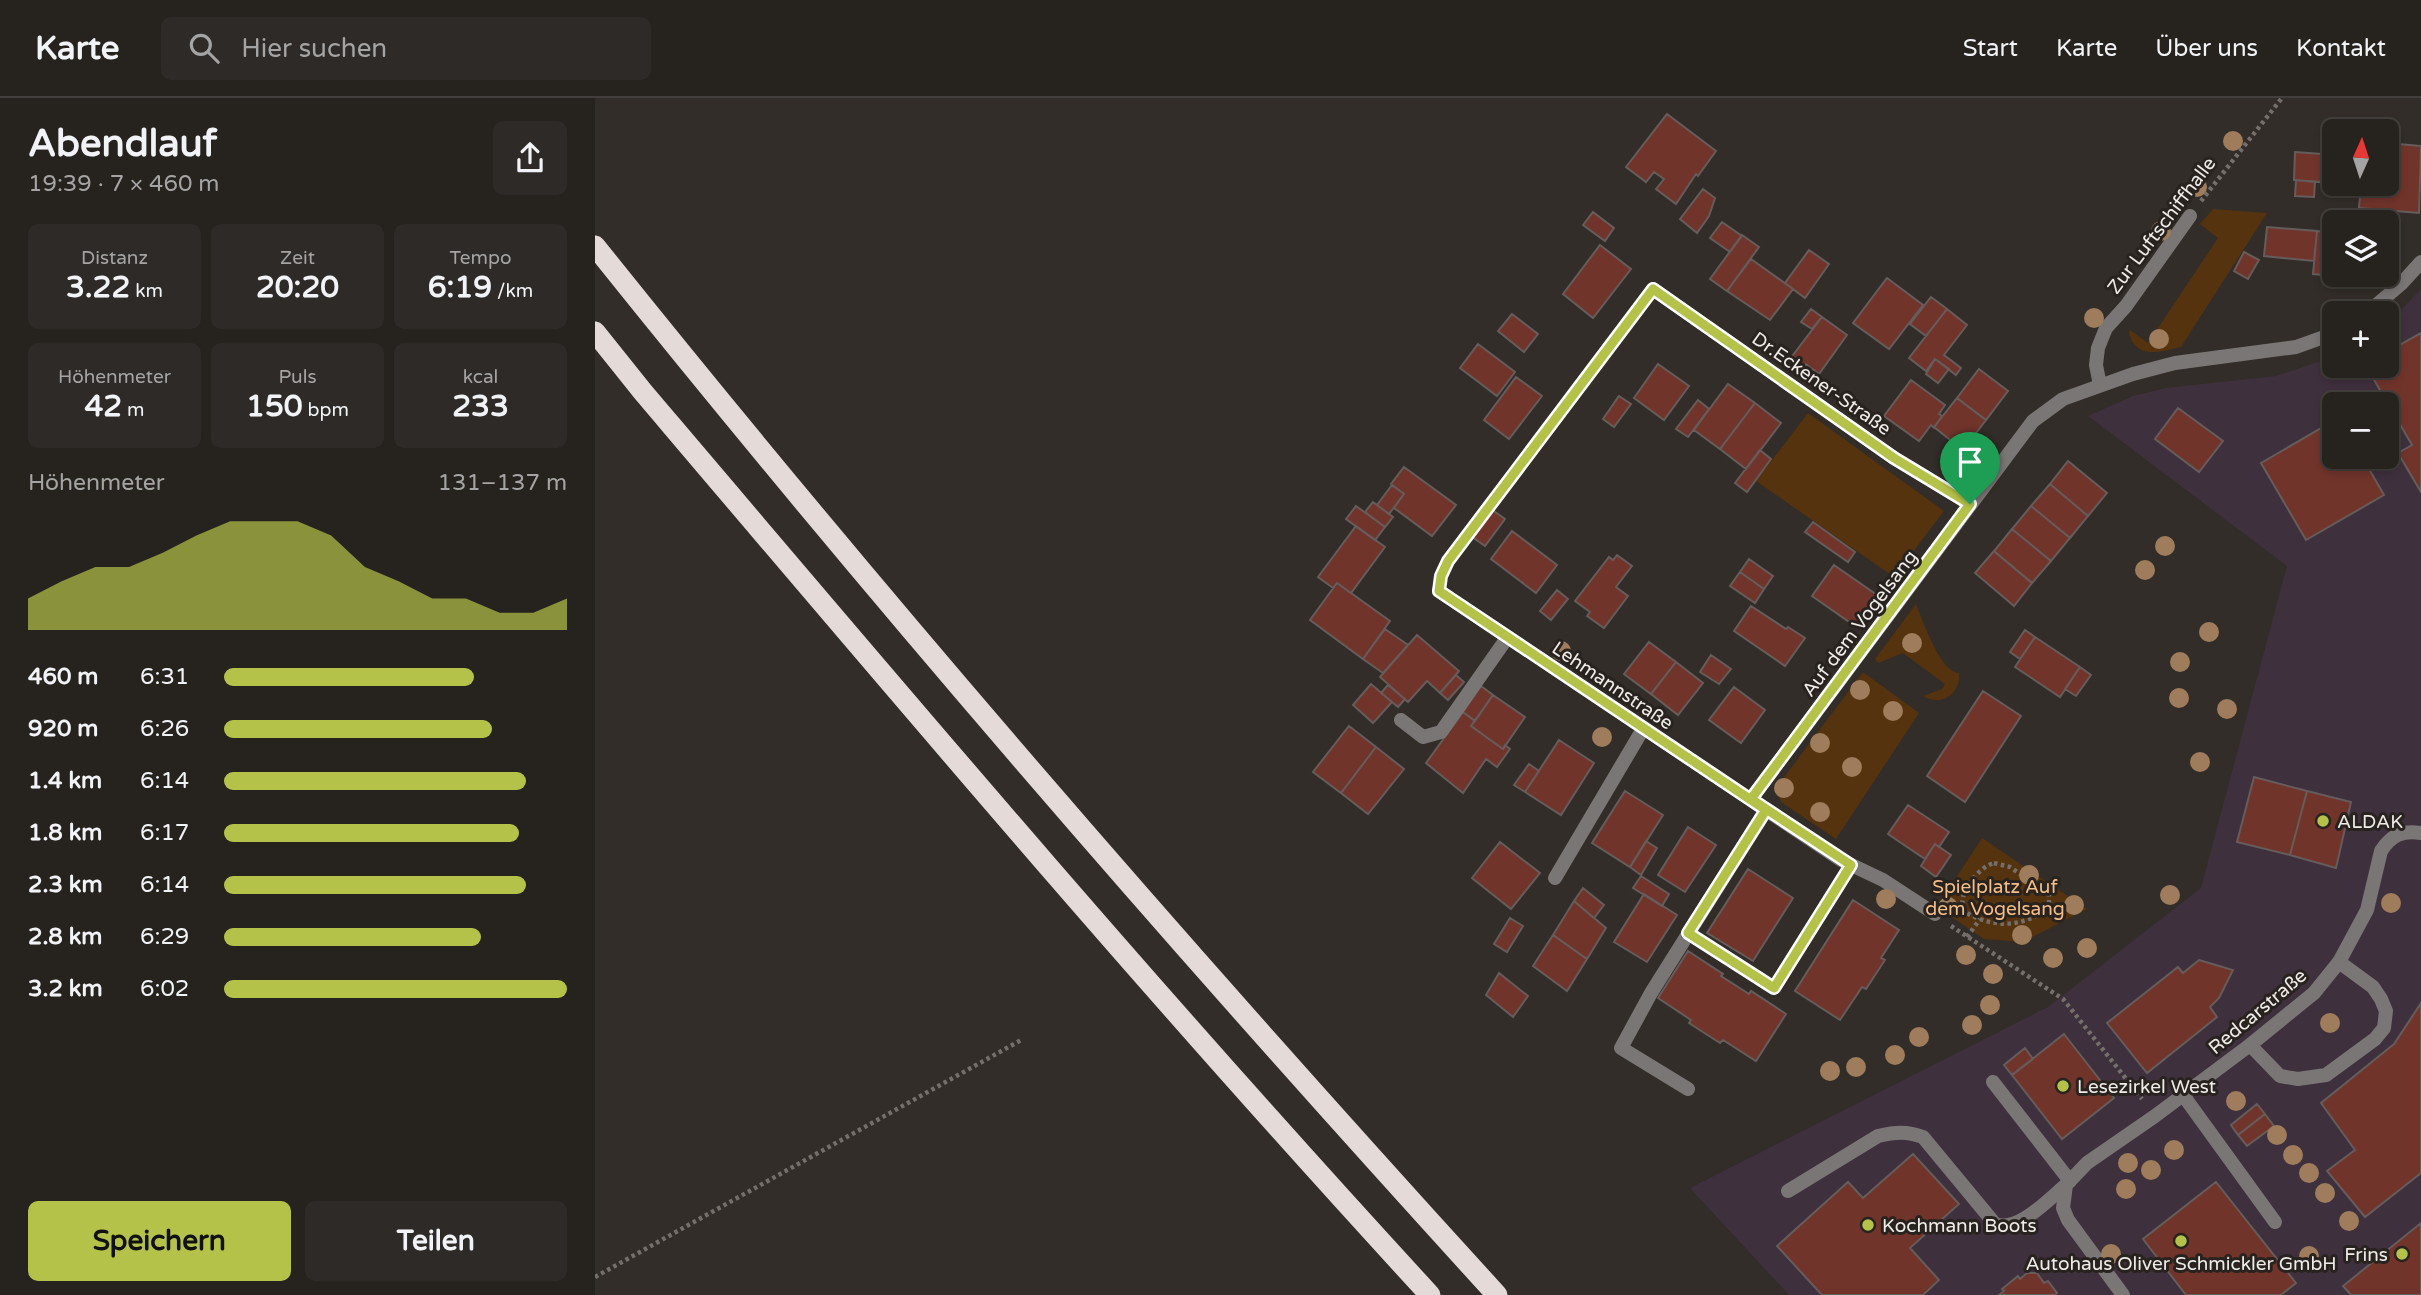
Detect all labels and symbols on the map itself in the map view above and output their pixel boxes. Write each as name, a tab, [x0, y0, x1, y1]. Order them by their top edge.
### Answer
north arrow	[2322, 119, 2399, 196]
street label: Zur Luftschiffhalle	[2103, 153, 2220, 298]
street label: Dr.Eckener-Straße	[1748, 328, 1895, 440]
pin	[1940, 432, 2000, 504]
street label: Auf dem Vogelsang	[1798, 546, 1922, 701]
street label: Lehmannstraße	[1548, 637, 1677, 734]
place label: ALDAK	[2337, 811, 2403, 833]
marker: ALDAK	[2315, 813, 2331, 829]
park label: Spielplatz Auf dem Vogelsang	[1925, 876, 2065, 920]
street label: Redcarstraße	[2204, 964, 2311, 1059]
place label: Lesezirkel West	[2077, 1076, 2216, 1098]
marker: Lesezirkel West	[2055, 1078, 2071, 1094]
place label: Kochmann Boots	[1882, 1215, 2037, 1237]
marker: Kochmann Boots	[1860, 1217, 1876, 1233]
marker: Autohaus Oliver Schmickler GmbH	[2173, 1233, 2189, 1249]
place label: Frins	[2344, 1244, 2388, 1266]
marker: Frins	[2394, 1246, 2410, 1262]
place label: Autohaus Oliver Schmickler GmbH	[2025, 1253, 2337, 1275]

